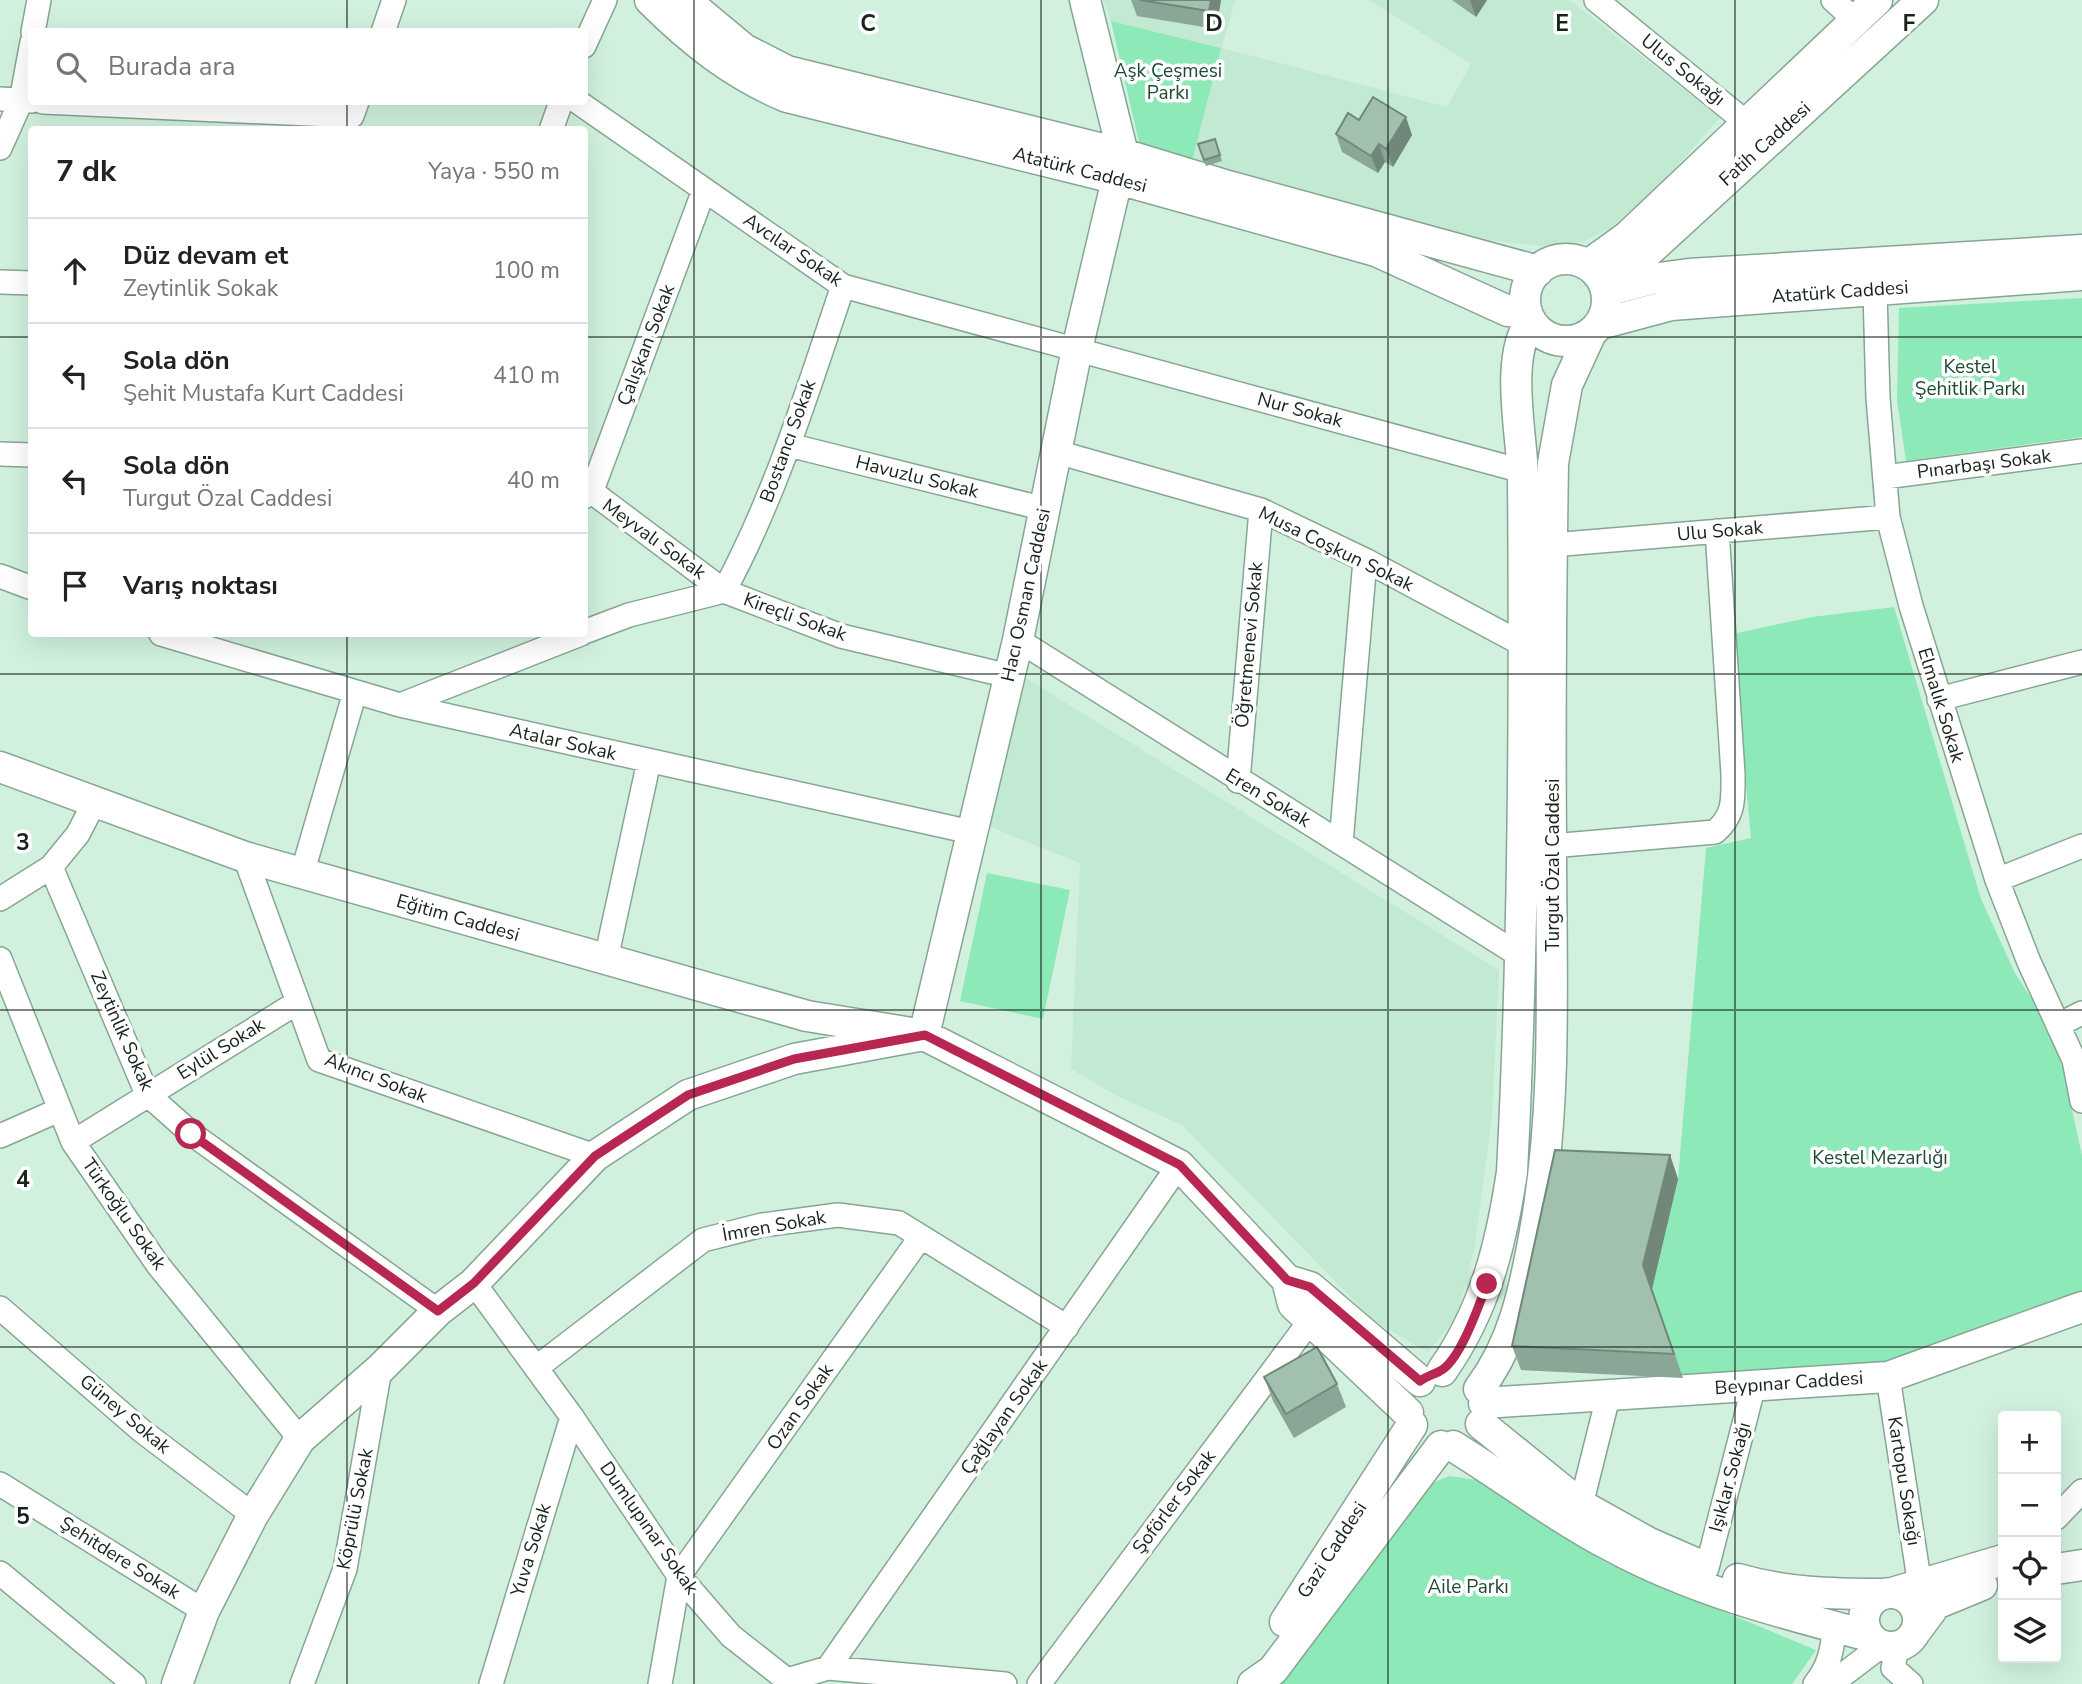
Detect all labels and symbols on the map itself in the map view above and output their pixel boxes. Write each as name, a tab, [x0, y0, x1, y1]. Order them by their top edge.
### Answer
text: C	[860, 8, 876, 39]
text: D	[1205, 8, 1223, 39]
text: E	[1555, 8, 1569, 39]
text: F	[1903, 8, 1916, 39]
street label: Ulus Sokağı	[1635, 28, 1731, 112]
park label: Aşk Çeşmesi Parkı	[1114, 58, 1222, 106]
street label: Fatih Caddesi	[1713, 96, 1817, 192]
street label: Atatürk Caddesi	[1010, 141, 1150, 199]
street label: Avcılar Sokak	[738, 207, 848, 293]
street label: Atatürk Caddesi	[1771, 274, 1909, 310]
street label: Çalışkan Sokak	[611, 280, 681, 409]
park label: Kestel Şehitlik Parkı	[1915, 354, 2025, 402]
street label: Bostancı Sokak	[754, 375, 822, 506]
street label: Nur Sokak	[1254, 386, 1346, 434]
street label: Pınarbaşı Sokak	[1916, 443, 2053, 485]
street label: Havuzlu Sokak	[853, 449, 982, 505]
street label: Meyvalı Sokak	[597, 493, 711, 586]
street label: Musa Coşkun Sokak	[1254, 500, 1418, 598]
street label: Hacı Osman Caddesi	[995, 506, 1057, 684]
street label: Ulu Sokak	[1676, 514, 1765, 548]
street label: Öğretmenevi Sokak	[1229, 560, 1269, 729]
street label: Kireçli Sokak	[740, 586, 851, 648]
street label: Elmalık Sokak	[1911, 644, 1971, 766]
street label: Atalar Sokak	[507, 717, 619, 767]
street label: Eren Sokak	[1221, 762, 1316, 834]
street label: Turgut Özal Caddesi	[1540, 779, 1566, 951]
text: 3	[16, 827, 30, 858]
street label: Eğitim Caddesi	[393, 888, 523, 948]
street label: Zeytinlik Sokak	[84, 967, 160, 1095]
street label: Eylül Sokak	[172, 1012, 270, 1086]
street label: Akıncı Sokak	[321, 1047, 431, 1110]
route start	[175, 1118, 206, 1149]
park label: Kestel Mezarlığı	[1812, 1145, 1948, 1171]
street label: Türkoğlu Sokak	[76, 1153, 172, 1275]
text: 4	[16, 1164, 30, 1195]
street label: İmren Sokak	[720, 1204, 828, 1248]
route end	[1471, 1268, 1502, 1299]
street label: Çağlayan Sokak	[954, 1354, 1054, 1480]
street label: Ozan Sokak	[761, 1358, 840, 1456]
street label: Beypınar Caddesi	[1714, 1365, 1864, 1401]
street label: Güney Sokak	[74, 1368, 176, 1460]
street label: Kartopu Sokağı	[1881, 1415, 1927, 1547]
street label: Işıklar Sokağı	[1703, 1419, 1757, 1535]
street label: Şoförler Sokak	[1126, 1444, 1222, 1559]
street label: Köprülü Sokak	[330, 1446, 380, 1572]
street label: Dumlupınar Sokak	[593, 1456, 705, 1600]
street label: Gazi Caddesi	[1291, 1497, 1373, 1603]
street label: Yuva Sokak	[504, 1500, 558, 1601]
text: 5	[16, 1501, 30, 1532]
street label: Şehitdere Sokak	[55, 1511, 186, 1606]
park label: Aile Parkı	[1427, 1574, 1509, 1600]

